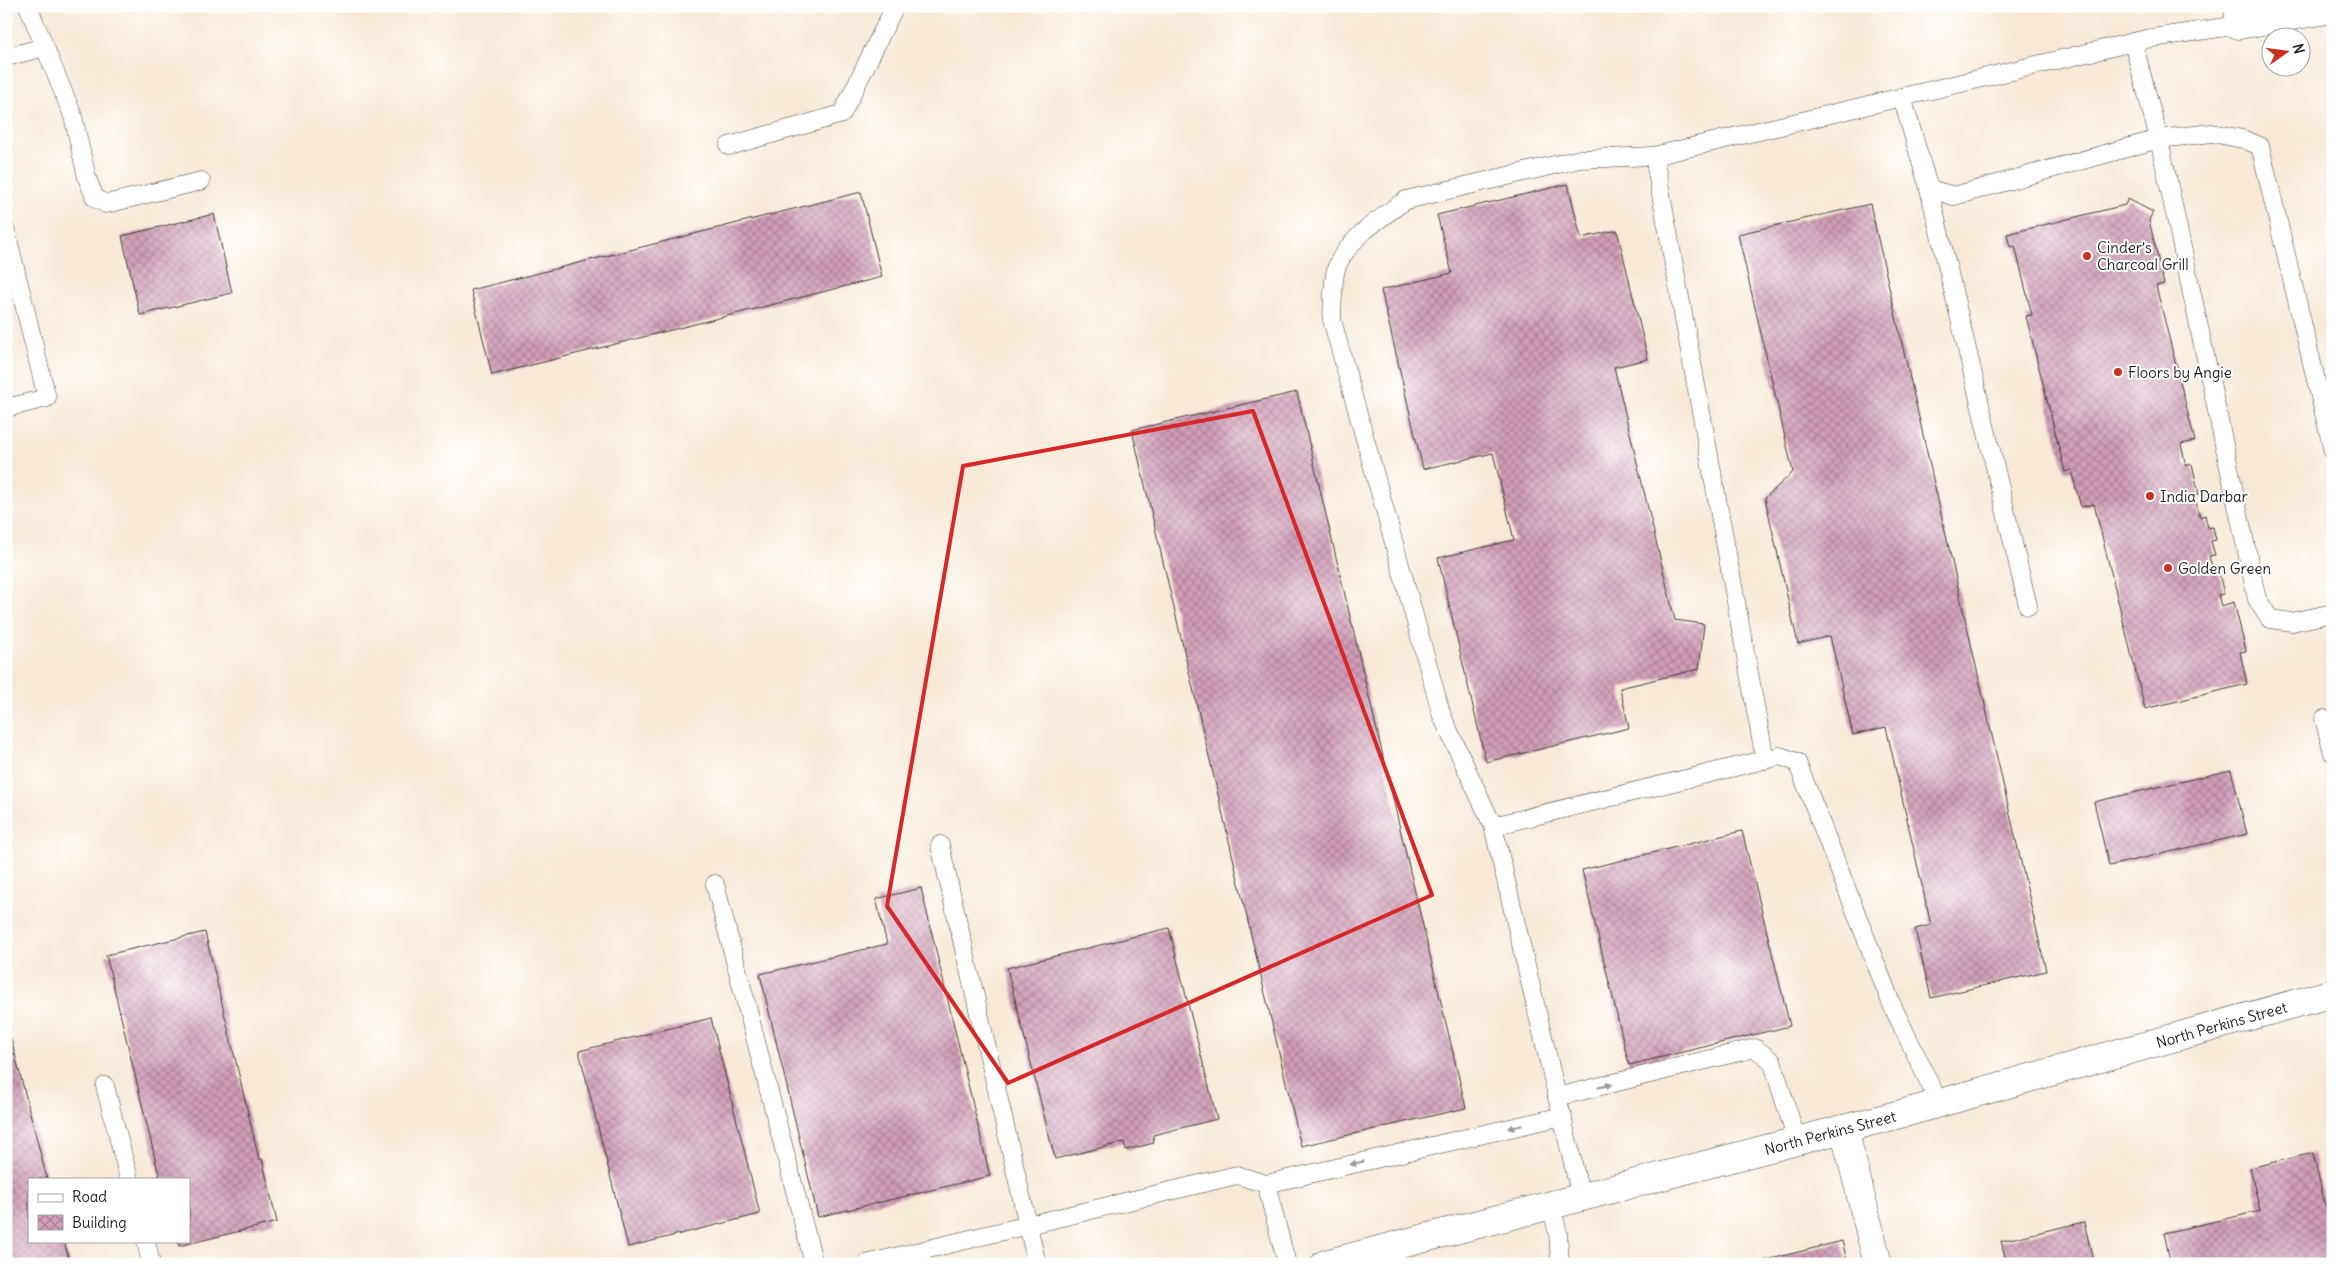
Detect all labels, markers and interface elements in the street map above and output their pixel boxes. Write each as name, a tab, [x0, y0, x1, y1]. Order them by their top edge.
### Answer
north arrow	[2262, 28, 2312, 78]
text: N	[2289, 42, 2309, 56]
place label: Cinder’s Charcoal Grill	[2097, 238, 2189, 274]
marker: Cinder’s Charcoal Grill	[2081, 250, 2093, 262]
place label: Floors by Angie	[2128, 363, 2232, 382]
marker: Floors by Angie	[2112, 366, 2124, 378]
place label: India Darbar	[2160, 487, 2248, 506]
marker: India Darbar	[2144, 490, 2156, 502]
place label: Golden Green	[2178, 559, 2271, 578]
marker: Golden Green	[2162, 562, 2174, 574]
street label: North Perkins Street	[2154, 997, 2289, 1052]
one-way arrow	[1597, 1081, 1612, 1089]
street label: North Perkins Street	[1762, 1106, 1898, 1159]
one-way arrow	[1508, 1123, 1523, 1131]
one-way arrow	[1349, 1159, 1364, 1167]
legend	[28, 1178, 190, 1242]
text: Road	[72, 1187, 107, 1206]
text: Building	[72, 1213, 127, 1232]

